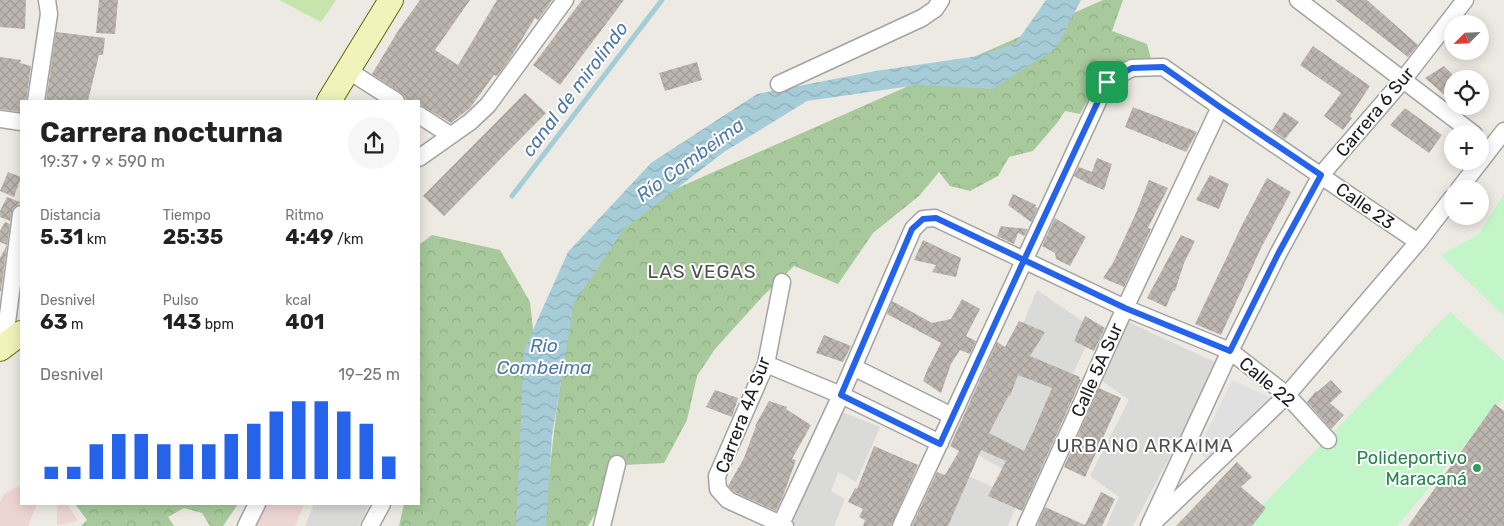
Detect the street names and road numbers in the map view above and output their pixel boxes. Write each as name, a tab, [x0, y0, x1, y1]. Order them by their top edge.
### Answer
street label: Carrera 6 Sur	[1331, 62, 1419, 161]
street label: Calle 23	[1331, 178, 1399, 234]
street label: Calle 5A Sur	[1066, 319, 1128, 420]
street label: Calle 22	[1235, 352, 1299, 412]
street label: Carrera 4A Sur	[711, 354, 775, 476]

